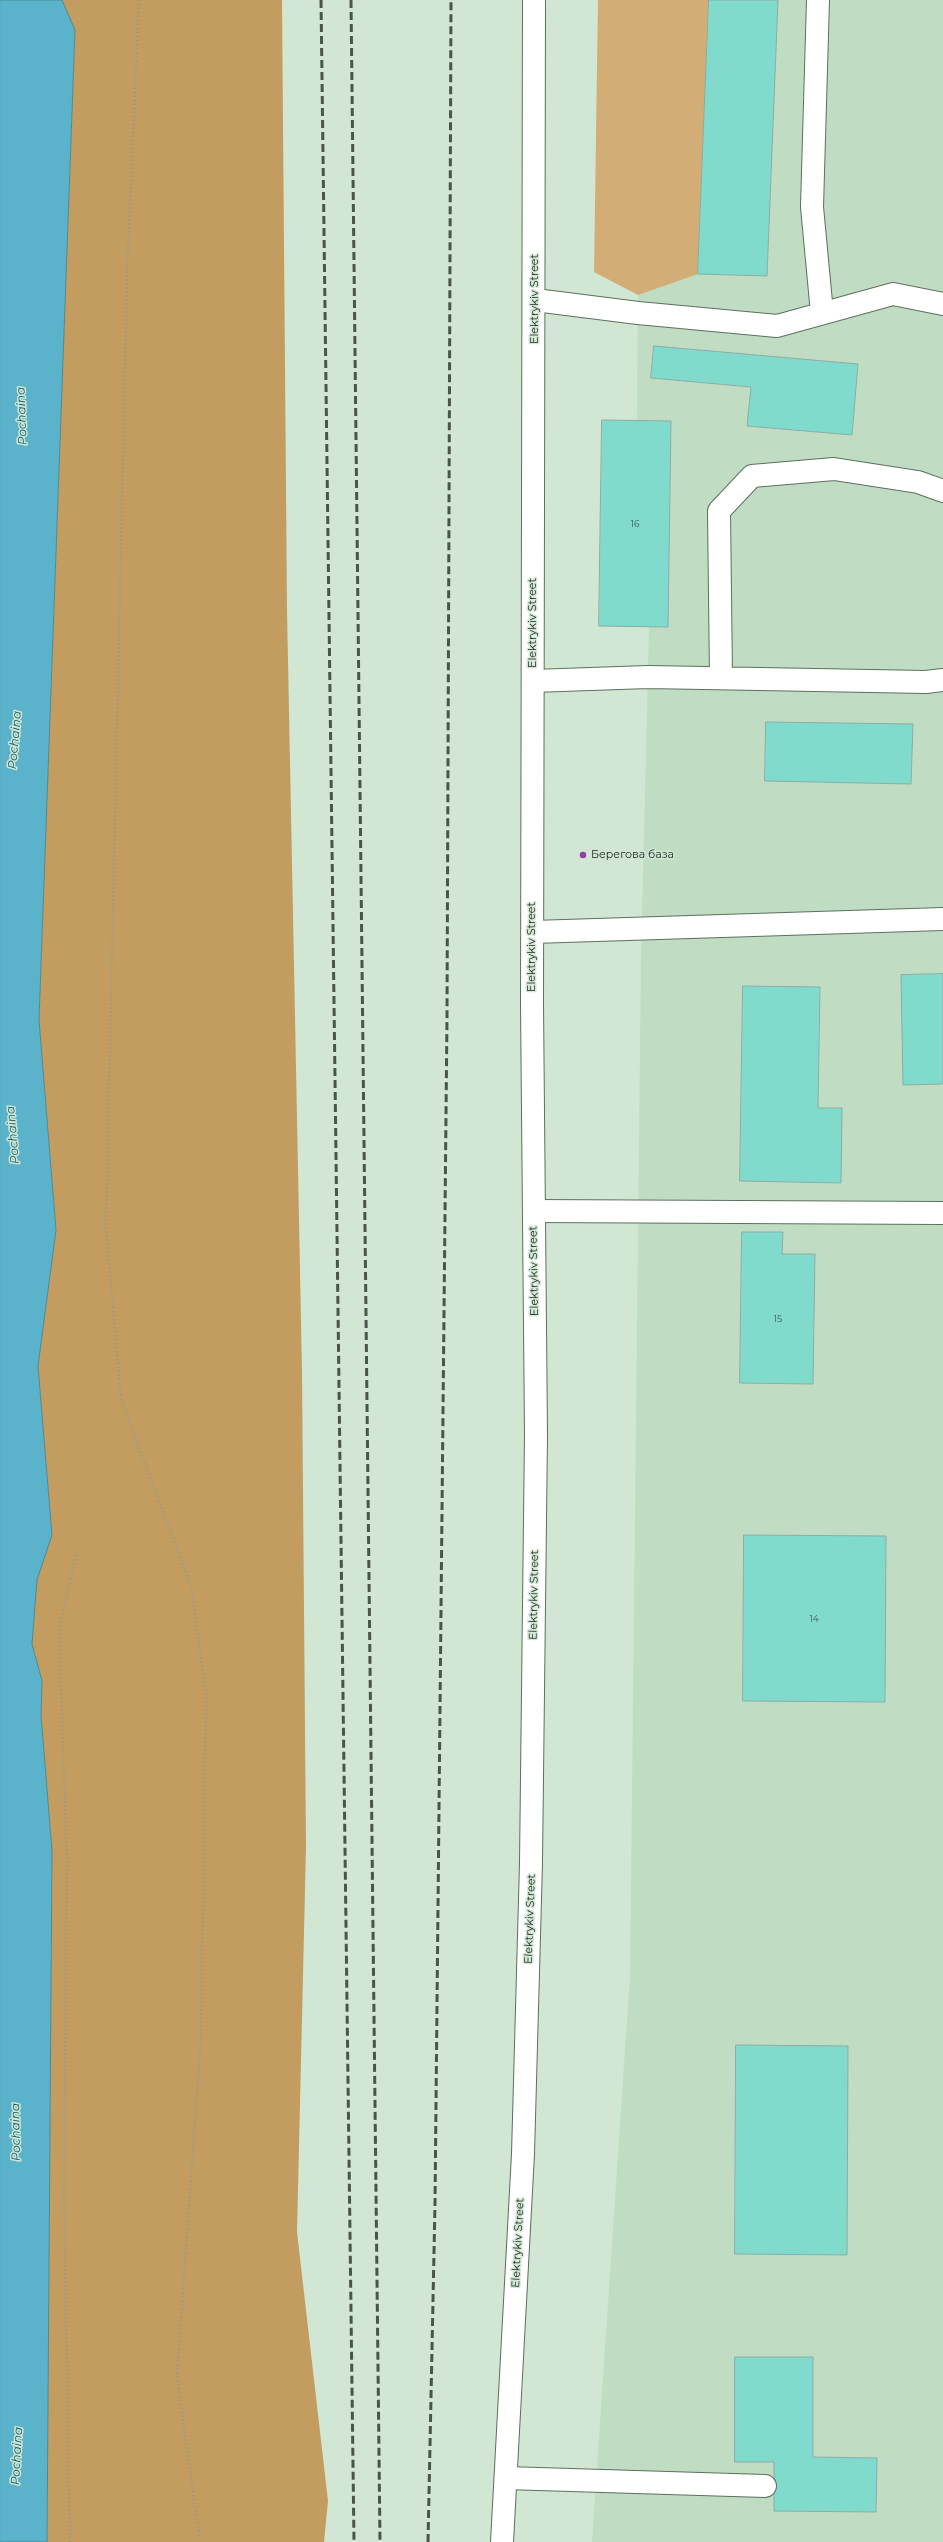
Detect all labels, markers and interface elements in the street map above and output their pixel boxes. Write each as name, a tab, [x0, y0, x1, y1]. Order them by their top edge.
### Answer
street label: Elektrykiv Street	[528, 254, 542, 344]
water label: Pochaina	[14, 387, 30, 445]
house number: 16	[631, 519, 639, 529]
street label: Elektrykiv Street	[526, 578, 540, 668]
water label: Pochaina	[5, 710, 25, 770]
place label: Берегова база	[591, 848, 674, 862]
marker: Берегова база	[578, 850, 588, 860]
street label: Elektrykiv Street	[525, 902, 539, 992]
water label: Pochaina	[3, 1105, 23, 1165]
street label: Elektrykiv Street	[527, 1226, 541, 1316]
house number: 15	[774, 1314, 782, 1324]
street label: Elektrykiv Street	[527, 1550, 541, 1640]
house number: 14	[809, 1614, 819, 1624]
street label: Elektrykiv Street	[522, 1874, 538, 1964]
water label: Pochaina	[8, 2103, 24, 2161]
street label: Elektrykiv Street	[509, 2198, 527, 2288]
water label: Pochaina	[8, 2426, 26, 2486]

